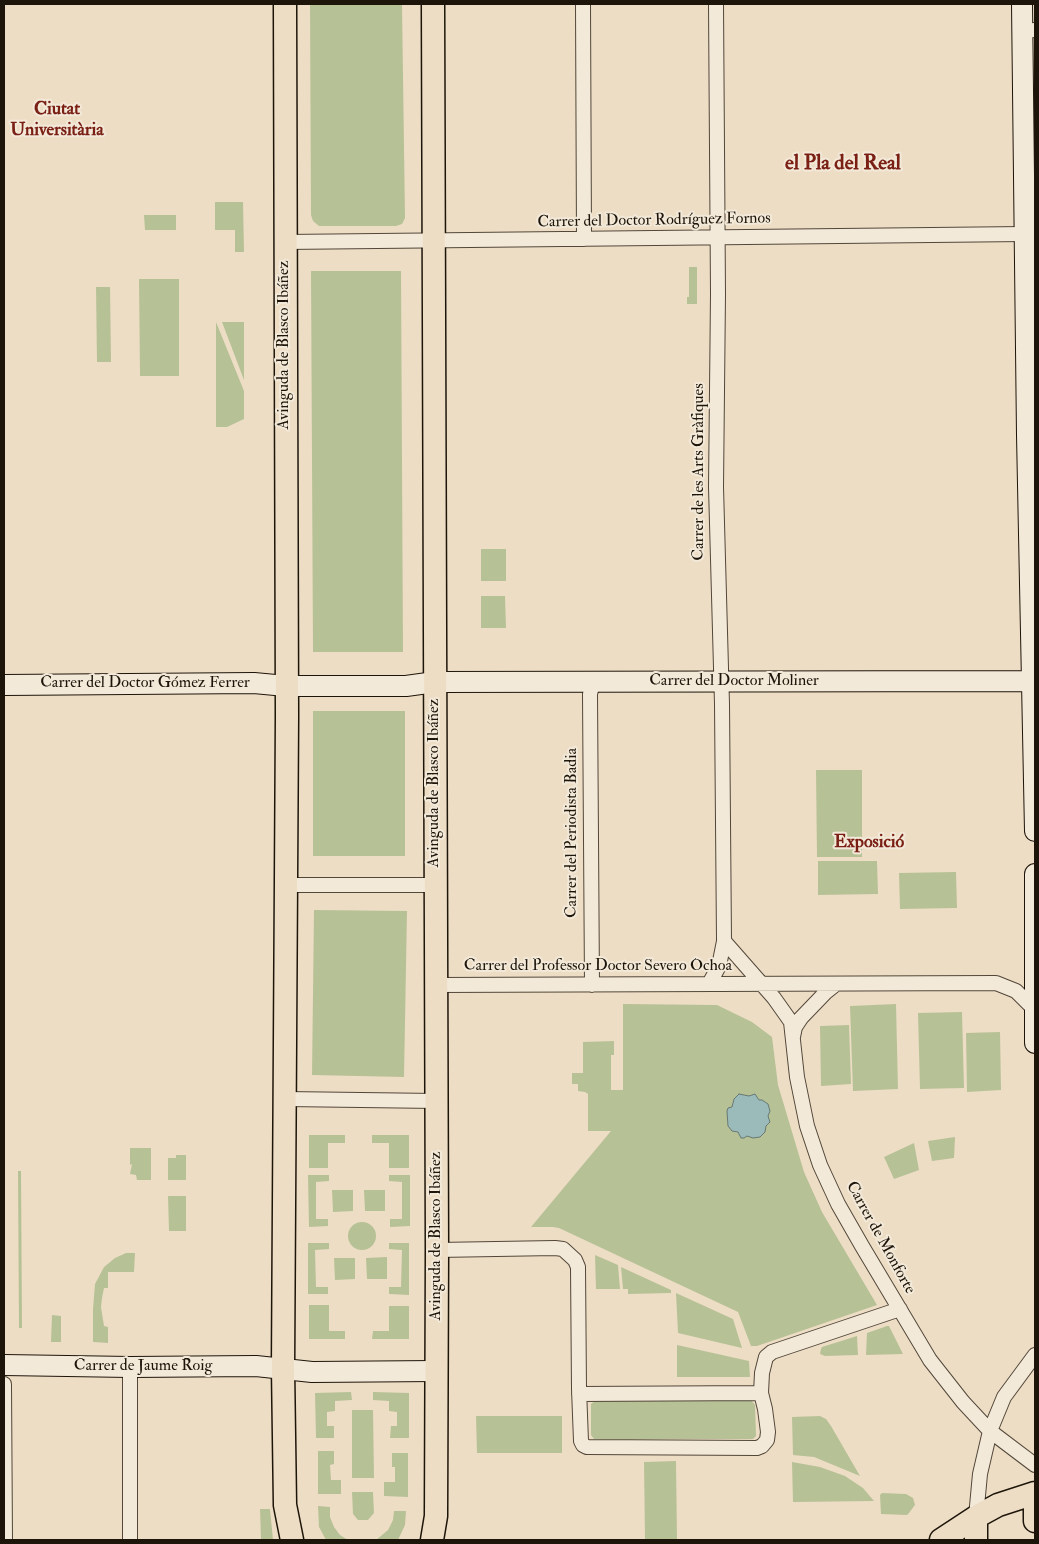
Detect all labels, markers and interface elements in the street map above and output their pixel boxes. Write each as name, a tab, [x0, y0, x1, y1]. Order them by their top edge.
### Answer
district label: Ciutat Universitària	[10, 99, 104, 142]
district label: el Pla del Real	[785, 151, 901, 177]
street label: Carrer del Doctor Rodríguez Fornos	[537, 209, 771, 233]
street label: Avinguda de Blasco Ibáñez	[275, 261, 295, 429]
street label: Carrer de les Arts Gràfiques	[690, 383, 710, 561]
street label: Carrer del Doctor Moliner	[649, 672, 819, 692]
street label: Carrer del Doctor Gómez Ferrer	[40, 674, 250, 694]
street label: Avinguda de Blasco Ibáñez	[425, 699, 445, 867]
street label: Carrer del Periodista Badia	[563, 748, 583, 918]
district label: Exposició	[834, 832, 904, 854]
street label: Carrer del Professor Doctor Severo Ochoa	[464, 957, 732, 977]
street label: Avinguda de Blasco Ibáñez	[427, 1152, 447, 1320]
street label: Carrer de Monforte	[841, 1178, 919, 1298]
street label: Carrer de Jaume Roig	[74, 1357, 212, 1377]

